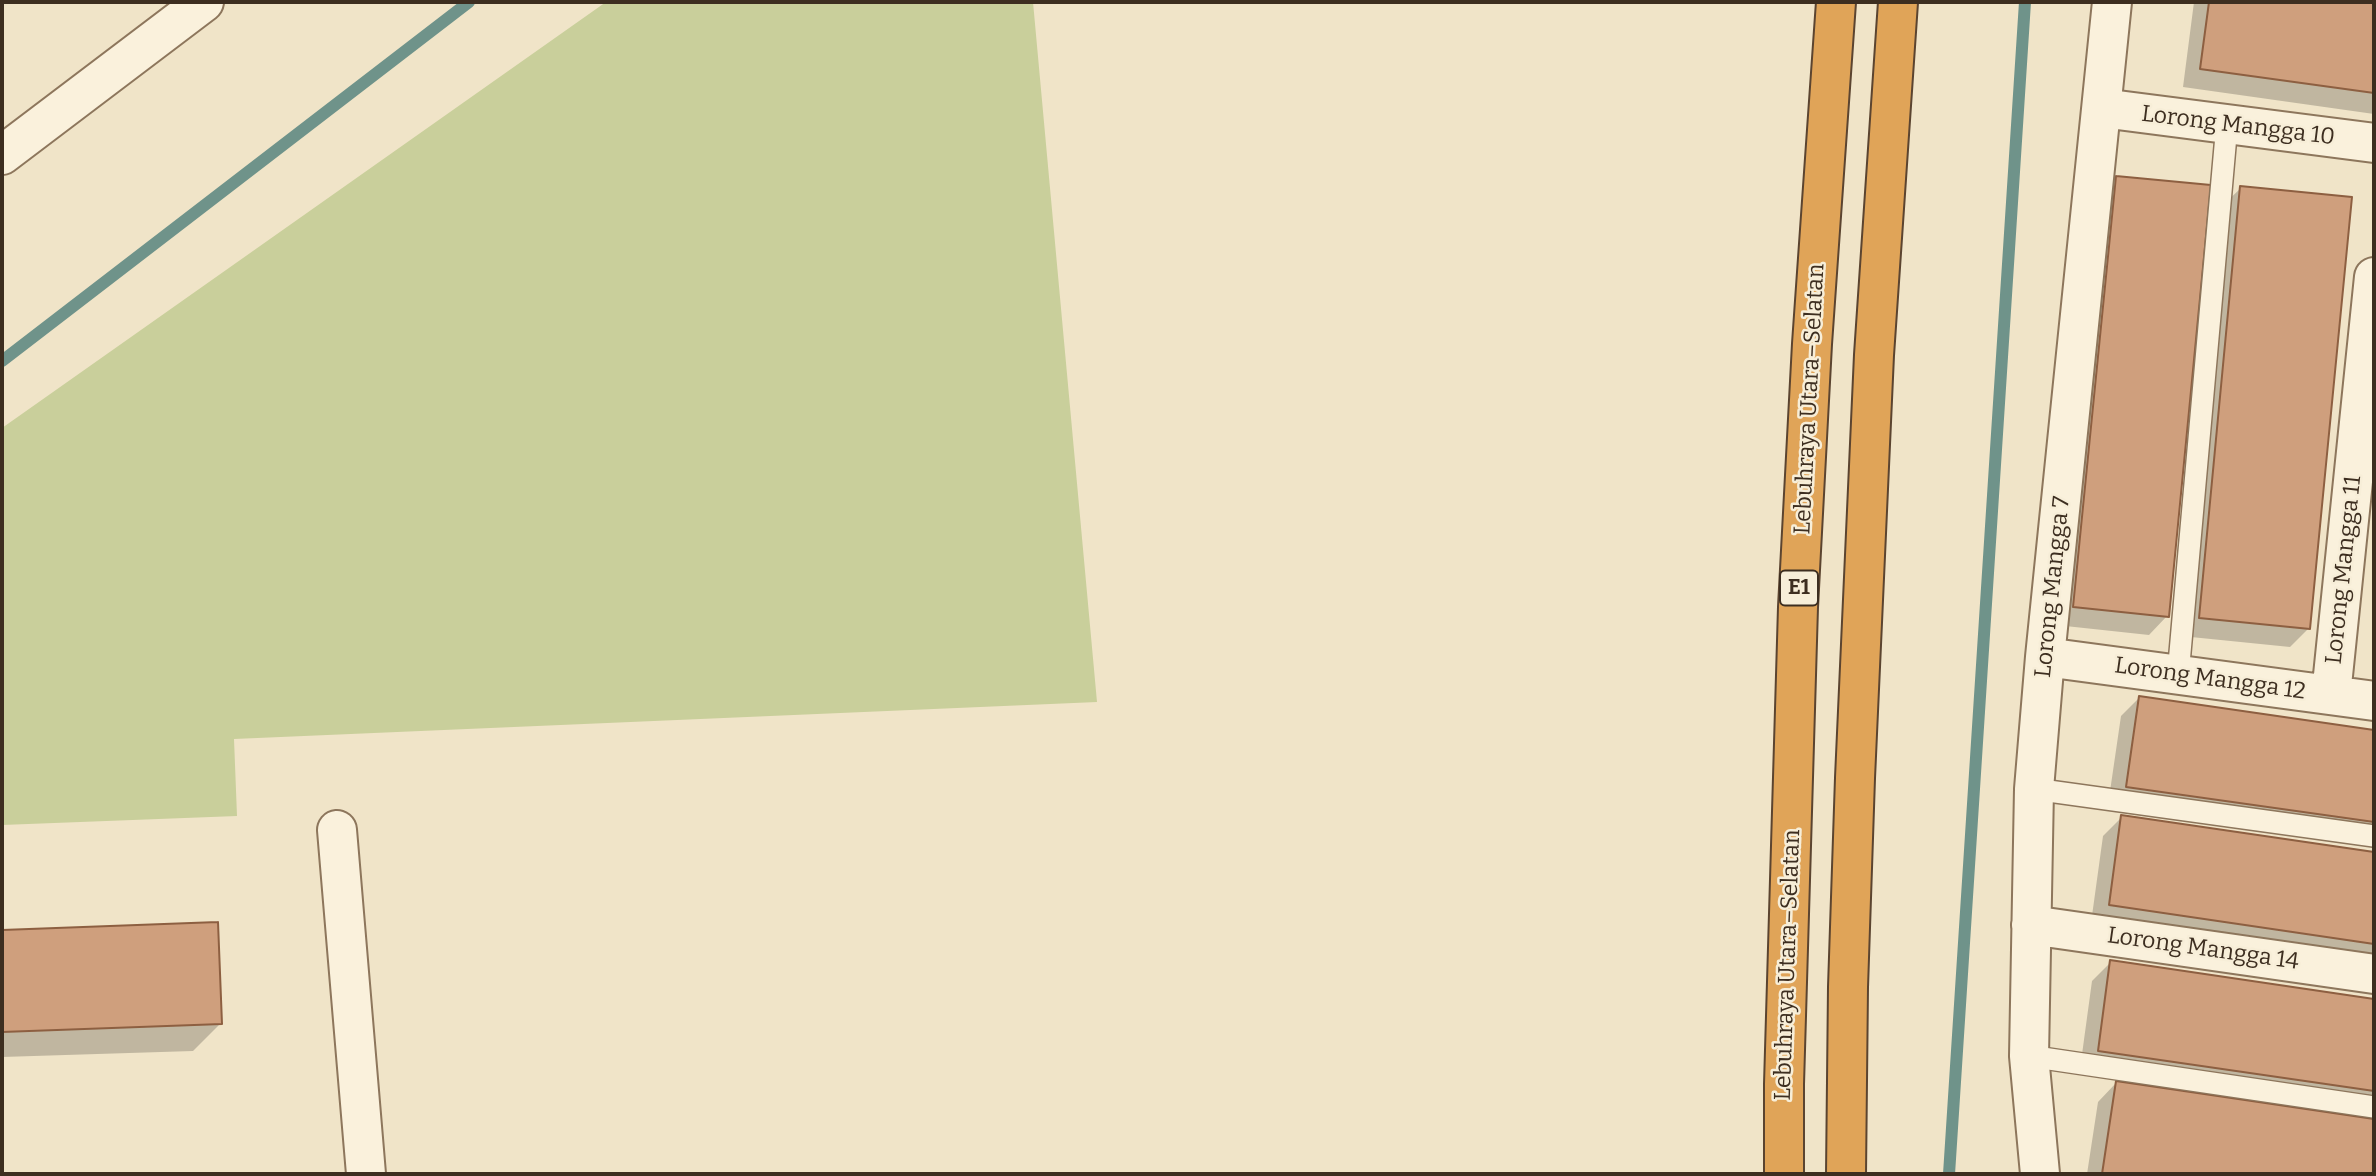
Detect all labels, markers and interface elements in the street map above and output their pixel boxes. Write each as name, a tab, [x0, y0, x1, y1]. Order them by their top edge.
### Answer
street label: Lorong Mangga 10	[2140, 100, 2336, 152]
street label: Lebuhraya Utara–Selatan	[1789, 263, 1831, 535]
street label: Lorong Mangga 11	[2320, 474, 2368, 666]
street label: Lorong Mangga 7	[2030, 495, 2076, 679]
road number: E1	[1780, 570, 1818, 606]
street label: Lorong Mangga 12	[2113, 652, 2307, 706]
street label: Lebuhraya Utara–Selatan	[1769, 829, 1807, 1101]
street label: Lorong Mangga 14	[2105, 922, 2301, 976]

